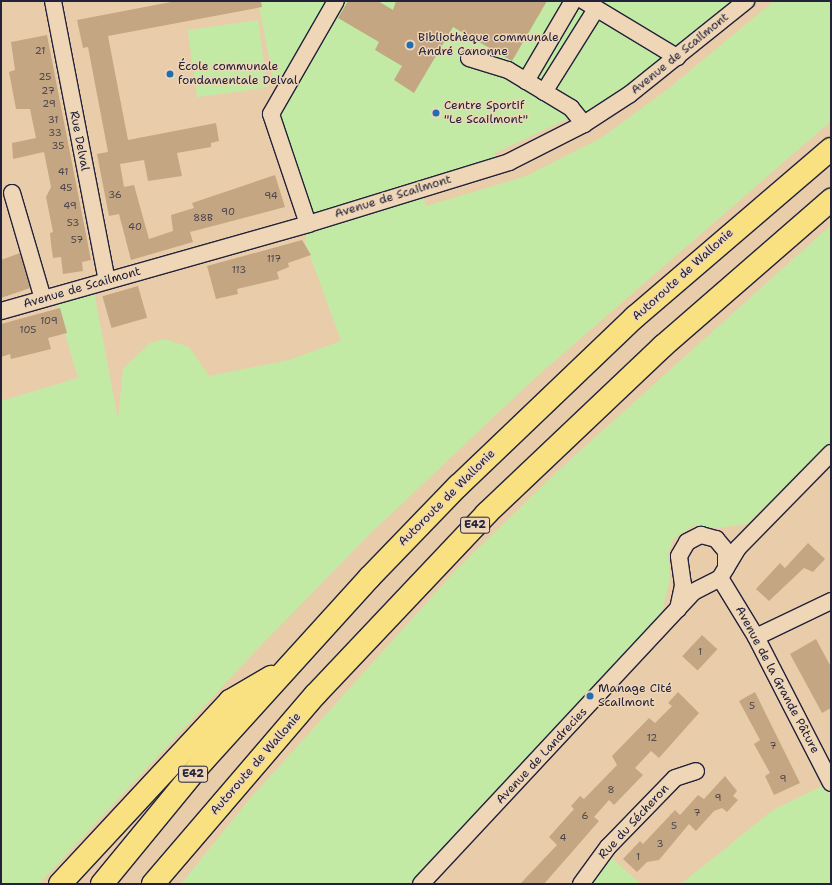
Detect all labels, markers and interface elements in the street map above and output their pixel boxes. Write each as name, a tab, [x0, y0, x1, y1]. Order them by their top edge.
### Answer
street label: Avenue de Scailmont	[628, 10, 732, 98]
place label: Bibliothèque communale André Canonne	[418, 31, 559, 59]
marker: Bibliothèque communale André Canonne	[405, 40, 415, 50]
house number: 21	[35, 45, 45, 57]
place label: École communale fondamentale Delval	[178, 60, 298, 88]
marker: École communale fondamentale Delval	[165, 69, 175, 79]
house number: 25	[39, 71, 51, 83]
house number: 27	[41, 85, 55, 97]
house number: 29	[42, 98, 56, 110]
place label: Centre Sportif "Le Scailmont"	[444, 99, 528, 127]
marker: Centre Sportif "Le Scailmont"	[431, 108, 441, 118]
street label: Rue Delval	[66, 110, 92, 172]
house number: 31	[48, 114, 58, 126]
house number: 33	[48, 127, 62, 139]
house number: 35	[52, 140, 64, 152]
house number: 41	[58, 166, 68, 178]
street label: Avenue de Scailmont	[333, 172, 453, 222]
house number: 45	[60, 182, 72, 194]
house number: 36	[108, 189, 122, 201]
house number: 94	[264, 190, 278, 202]
house number: 49	[63, 200, 77, 212]
house number: 90	[221, 206, 235, 218]
house number: 88B	[193, 212, 213, 224]
house number: 53	[67, 217, 79, 229]
house number: 40	[128, 221, 142, 233]
street label: Autoroute de Wallonie	[630, 226, 736, 324]
house number: 57	[71, 234, 83, 246]
house number: 117	[267, 253, 281, 265]
street label: Avenue de Scailmont	[22, 264, 142, 312]
house number: 113	[232, 264, 246, 276]
house number: 109	[40, 315, 58, 327]
house number: 105	[20, 324, 36, 336]
street label: Autoroute de Wallonie	[396, 447, 498, 549]
road number: E42	[460, 516, 490, 534]
street label: Avenue de la Grande Pâture	[732, 604, 822, 756]
house number: 1	[698, 646, 702, 658]
place label: Manage Cité Scailmont	[598, 682, 672, 710]
marker: Manage Cité Scailmont	[585, 691, 595, 701]
house number: 5	[749, 700, 755, 712]
street label: Avenue de Landrecies	[494, 705, 590, 807]
street label: Autoroute de Wallonie	[208, 710, 304, 818]
house number: 12	[647, 732, 657, 744]
house number: 7	[770, 740, 776, 752]
road number: E42	[178, 765, 208, 783]
house number: 9	[780, 773, 786, 785]
street label: Rue du Sécheron	[596, 782, 672, 862]
house number: 8	[608, 784, 614, 796]
house number: 9	[715, 792, 721, 804]
house number: 7	[694, 807, 700, 819]
house number: 6	[582, 810, 588, 822]
house number: 5	[671, 820, 677, 832]
house number: 4	[560, 832, 566, 844]
house number: 3	[657, 838, 663, 850]
house number: 1	[636, 851, 640, 863]

